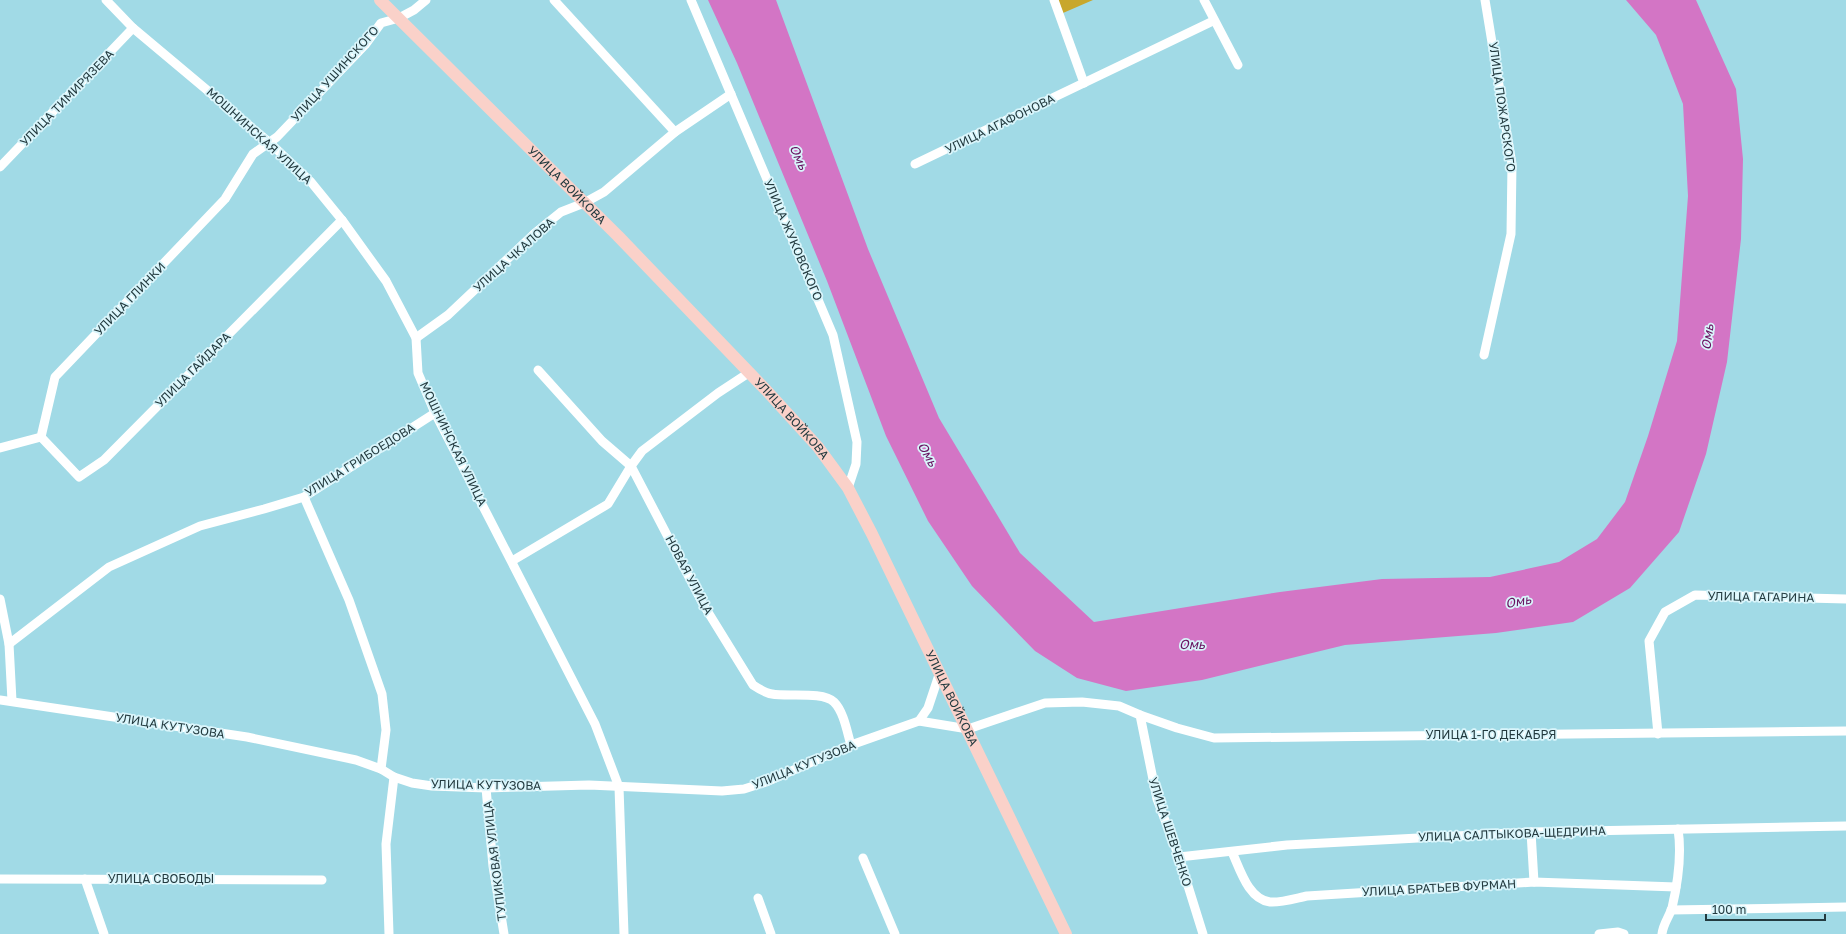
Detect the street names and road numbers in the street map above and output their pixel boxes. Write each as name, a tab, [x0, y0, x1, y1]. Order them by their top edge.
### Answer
street label: УЛИЦА УШИНСКОГО	[288, 22, 382, 125]
street label: УЛИЦА ПОЖАРСКОГО	[1486, 41, 1519, 173]
street label: УЛИЦА ТИМИРЯЗЕВА	[17, 46, 117, 149]
street label: МОШНИНСКАЯ УЛИЦА	[203, 84, 315, 187]
street label: УЛИЦА АГАФОНОВА	[943, 91, 1057, 157]
street label: УЛИЦА ВОЙКОВА	[525, 143, 609, 227]
street label: УЛИЦА ЖУКОВСКОГО	[761, 177, 826, 303]
street label: УЛИЦА ЧКАЛОВА	[470, 214, 557, 295]
street label: УЛИЦА ГЛИНКИ	[91, 259, 168, 338]
street label: УЛИЦА ГАЙДАРА	[152, 329, 233, 410]
street label: УЛИЦА ВОЙКОВА	[751, 374, 832, 462]
street label: МОШНИНСКАЯ УЛИЦА	[417, 379, 490, 509]
street label: УЛИЦА ГРИБОЕДОВА	[302, 420, 417, 500]
street label: НОВАЯ УЛИЦА	[662, 533, 717, 617]
street label: УЛИЦА ГАГАРИНА	[1707, 588, 1815, 605]
street label: УЛИЦА ВОЙКОВА	[922, 648, 982, 748]
street label: УЛИЦА КУТУЗОВА	[114, 709, 226, 742]
street label: УЛИЦА 1-ГО ДЕКАБРЯ	[1425, 727, 1557, 742]
street label: УЛИЦА КУТУЗОВА	[750, 737, 858, 792]
street label: УЛИЦА ШЕВЧЕНКО	[1146, 775, 1195, 889]
street label: УЛИЦА КУТУЗОВА	[431, 776, 541, 793]
street label: ТУПИКОВАЯ УЛИЦА	[480, 800, 509, 922]
street label: УЛИЦА САЛТЫКОВА-ЩЕДРИНА	[1418, 823, 1606, 844]
street label: УЛИЦА СВОБОДЫ	[108, 871, 214, 886]
street label: УЛИЦА БРАТЬЕВ ФУРМАН	[1361, 876, 1517, 899]

